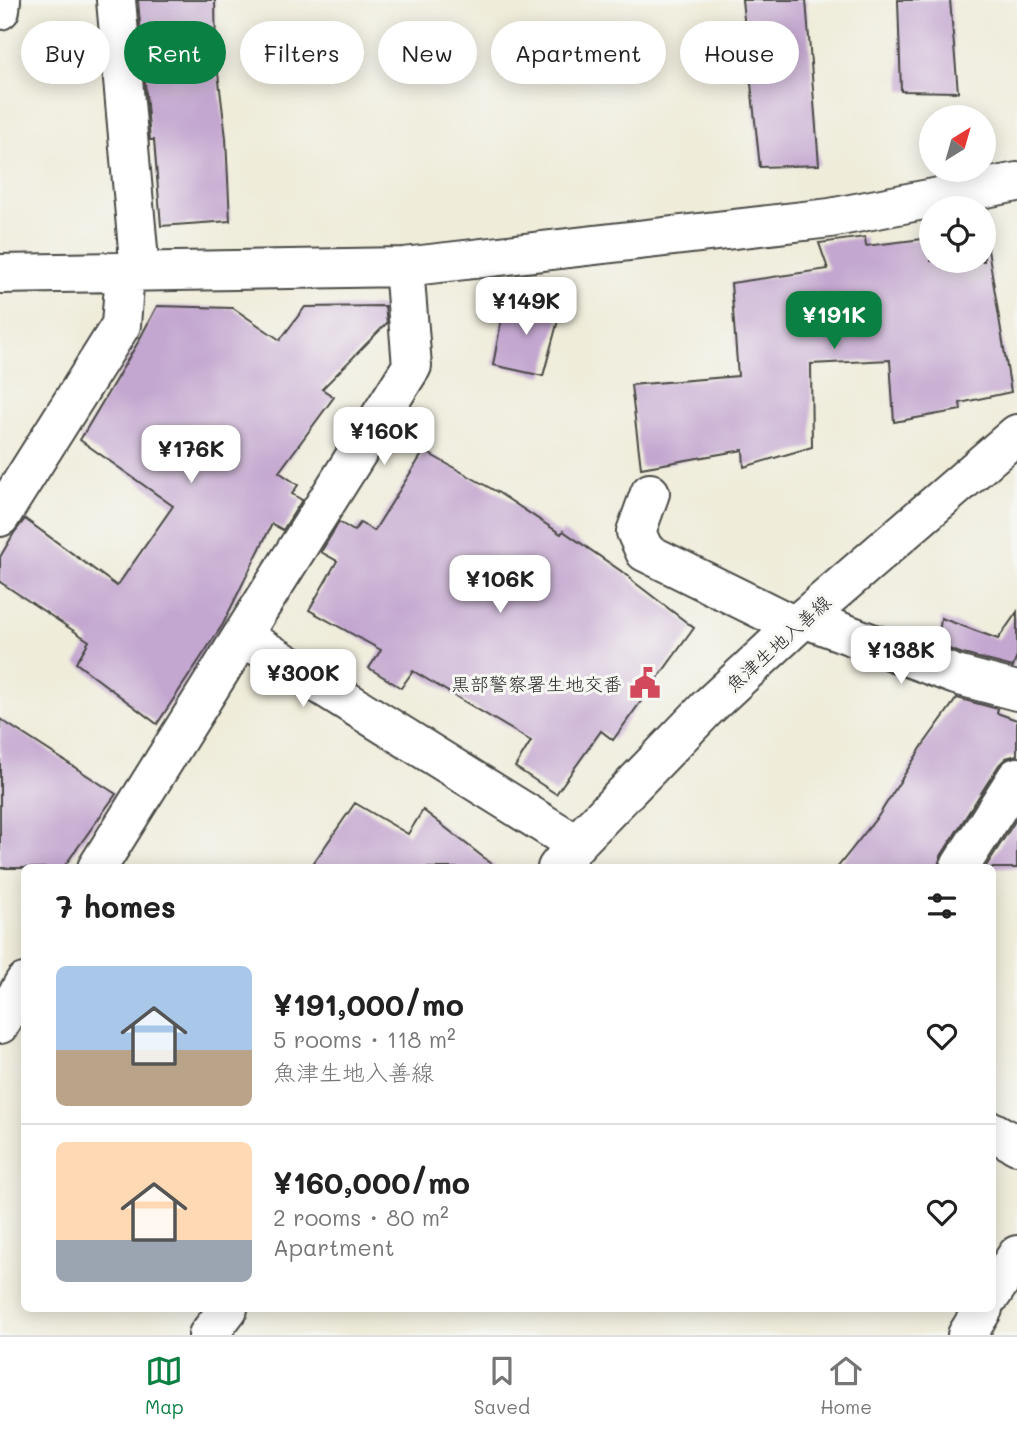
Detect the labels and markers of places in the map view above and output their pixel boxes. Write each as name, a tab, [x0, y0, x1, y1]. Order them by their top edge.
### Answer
pin: ¥149K	[477, 278, 575, 337]
pin: ¥191K	[785, 292, 883, 351]
pin: ¥160K	[335, 407, 433, 467]
pin: ¥176K	[142, 426, 240, 485]
pin: ¥106K	[451, 556, 549, 615]
pin: ¥138K	[852, 626, 950, 686]
pin: ¥300K	[254, 650, 352, 709]
public building icon: 黒部警察署生地交番	[628, 666, 662, 700]
place label: 黒部警察署生地交番	[451, 671, 622, 696]

